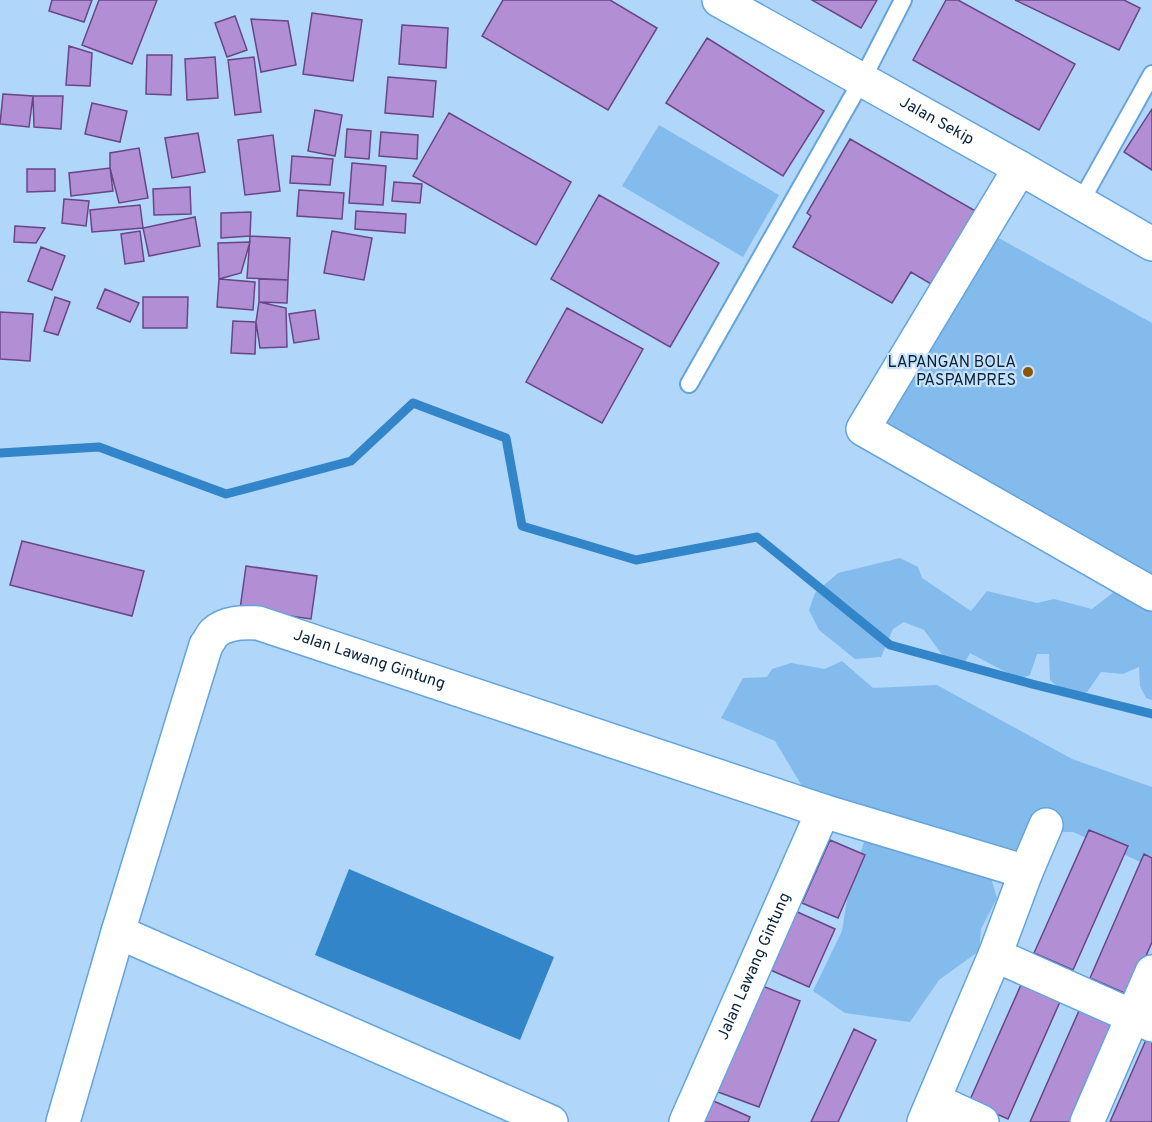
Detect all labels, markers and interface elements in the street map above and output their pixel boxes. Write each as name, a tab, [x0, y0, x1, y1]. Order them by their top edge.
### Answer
street label: Jalan Sekip	[896, 93, 977, 150]
place label: LAPANGAN BOLA PASPAMPRES	[887, 353, 1016, 391]
marker: LAPANGAN BOLA PASPAMPRES	[1021, 365, 1035, 379]
street label: Jalan Lawang Gintung	[291, 625, 448, 695]
street label: Jalan Lawang Gintung	[713, 890, 796, 1043]

